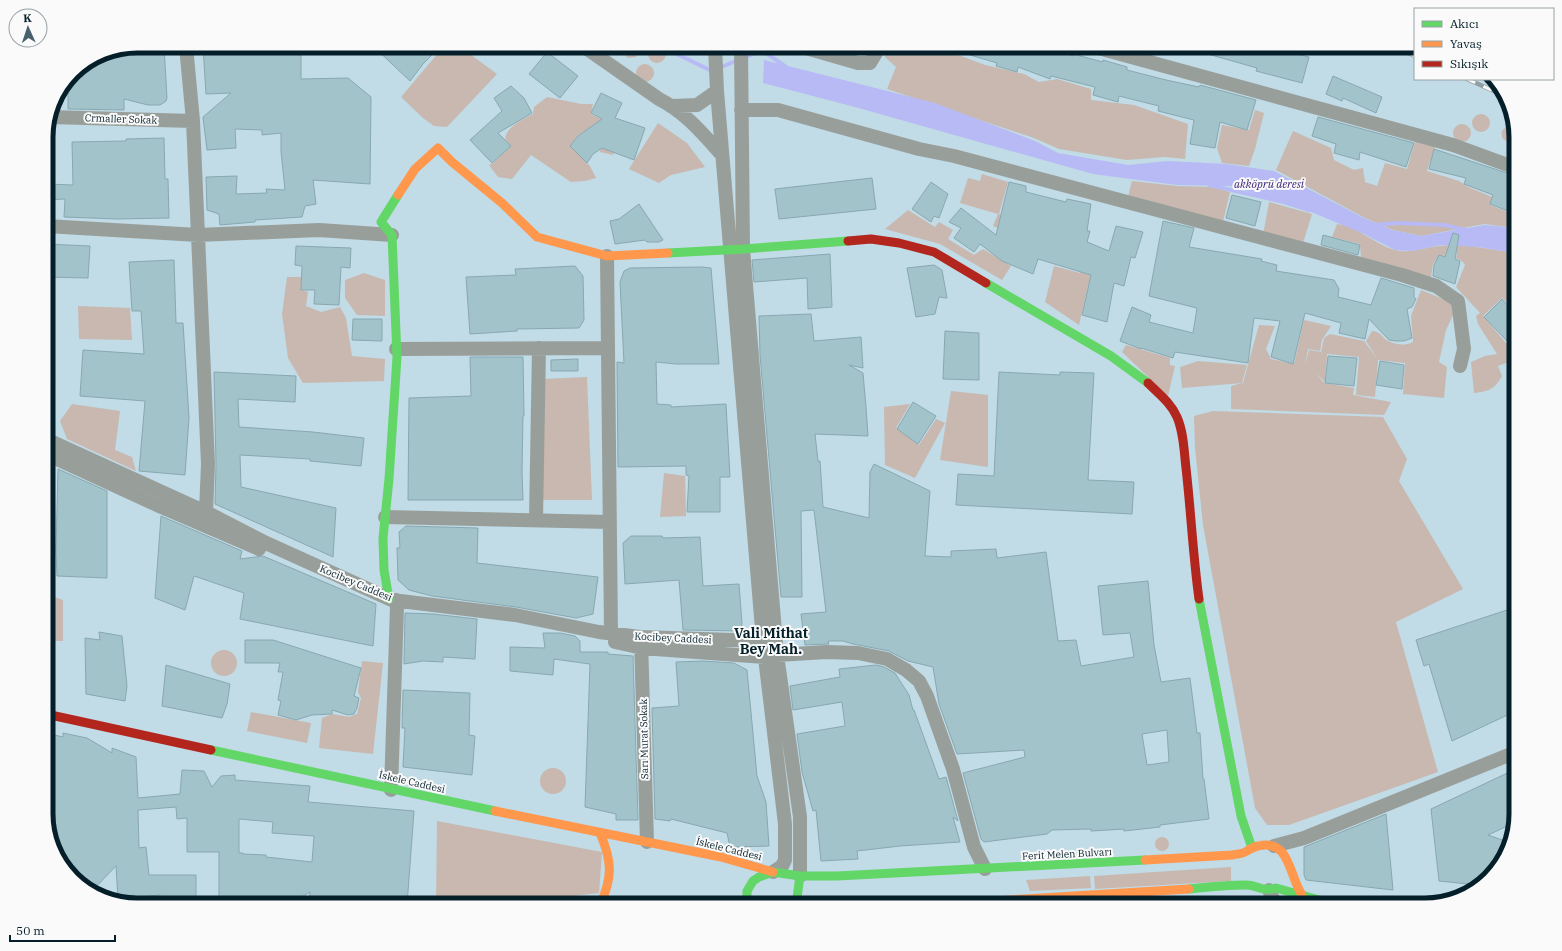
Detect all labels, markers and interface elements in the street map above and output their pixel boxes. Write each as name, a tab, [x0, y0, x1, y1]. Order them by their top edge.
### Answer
north arrow	[8, 8, 48, 48]
legend	[1414, 8, 1554, 80]
text: K	[23, 11, 33, 25]
text: Akıcı	[1450, 16, 1479, 31]
text: Yavaş	[1450, 36, 1482, 51]
text: Sıkışık	[1450, 56, 1488, 71]
street label: Crmaller Sokak	[85, 111, 158, 127]
water label: akköprü deresi	[1234, 177, 1305, 191]
street label: Kocibey Caddesi	[318, 562, 394, 604]
district label: Vali Mithat Bey Mah.	[734, 624, 808, 658]
street label: Kocibey Caddesi	[634, 629, 712, 647]
street label: Sarı Murat Sokak	[637, 699, 651, 779]
street label: İskele Caddesi	[378, 768, 446, 796]
street label: İskele Caddesi	[695, 835, 763, 863]
street label: Ferit Melen Bulvarı	[1022, 845, 1112, 863]
scale bar	[10, 917, 115, 943]
text: 50 m	[16, 923, 45, 938]

